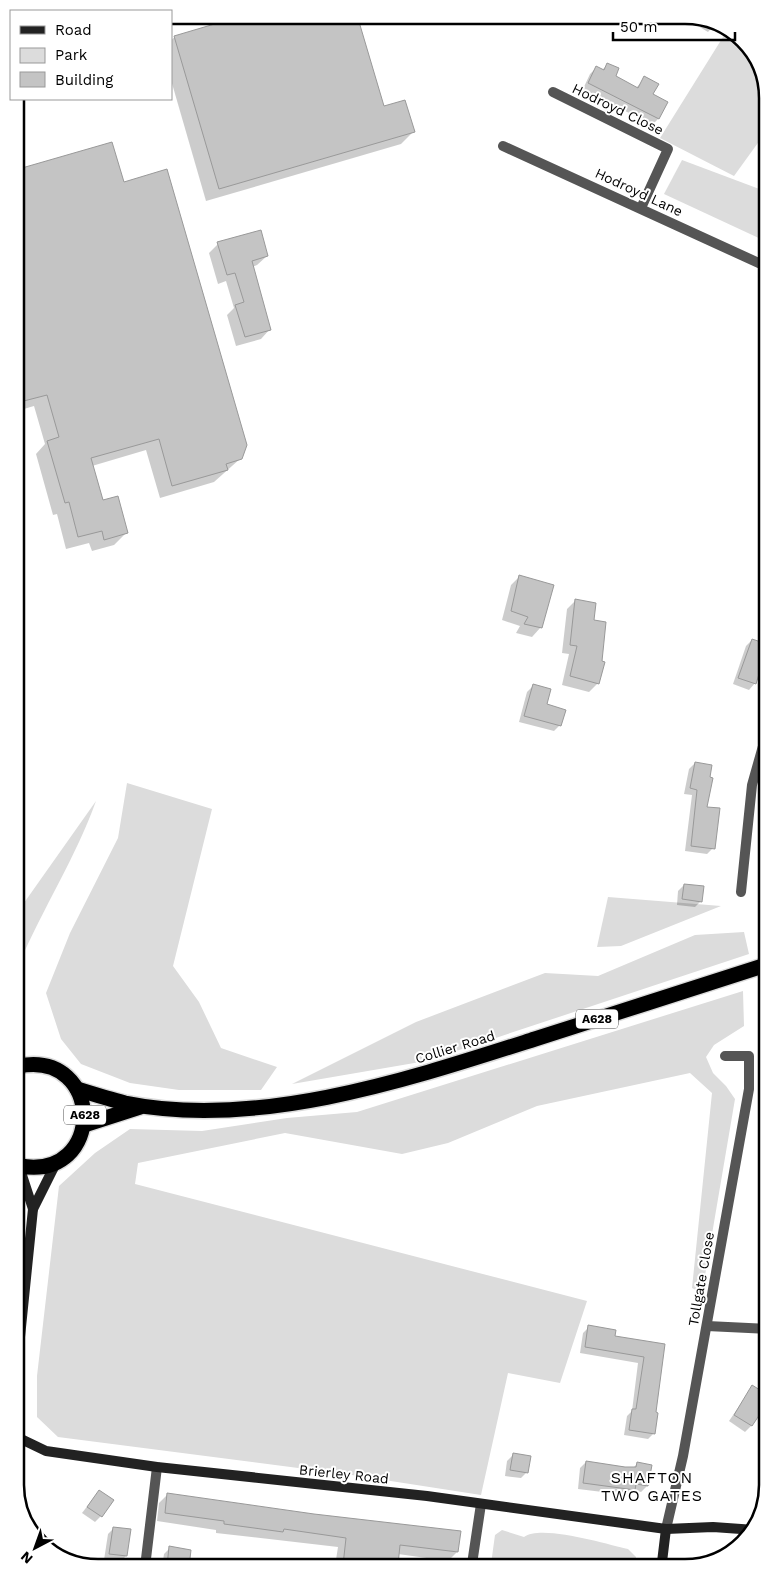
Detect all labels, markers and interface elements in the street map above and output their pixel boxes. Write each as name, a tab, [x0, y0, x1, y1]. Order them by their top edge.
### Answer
legend	[10, 10, 172, 100]
scale bar	[613, 10, 736, 42]
text: 50 m	[620, 18, 657, 36]
text: Road	[55, 21, 92, 39]
text: Park	[55, 46, 88, 64]
text: Building	[55, 71, 113, 89]
street label: Hodroyd Close	[570, 80, 666, 138]
street label: Hodroyd Lane	[593, 165, 685, 219]
road number: A628	[576, 1010, 618, 1028]
street label: Collier Road	[413, 1027, 497, 1067]
road number: A628	[64, 1106, 106, 1124]
street label: Tollgate Close	[685, 1231, 717, 1327]
street label: Brierley Road	[298, 1461, 390, 1487]
district label: SHAFTON TWO GATES	[601, 1468, 703, 1505]
north arrow	[10, 1523, 60, 1573]
text: N	[17, 1548, 36, 1567]

